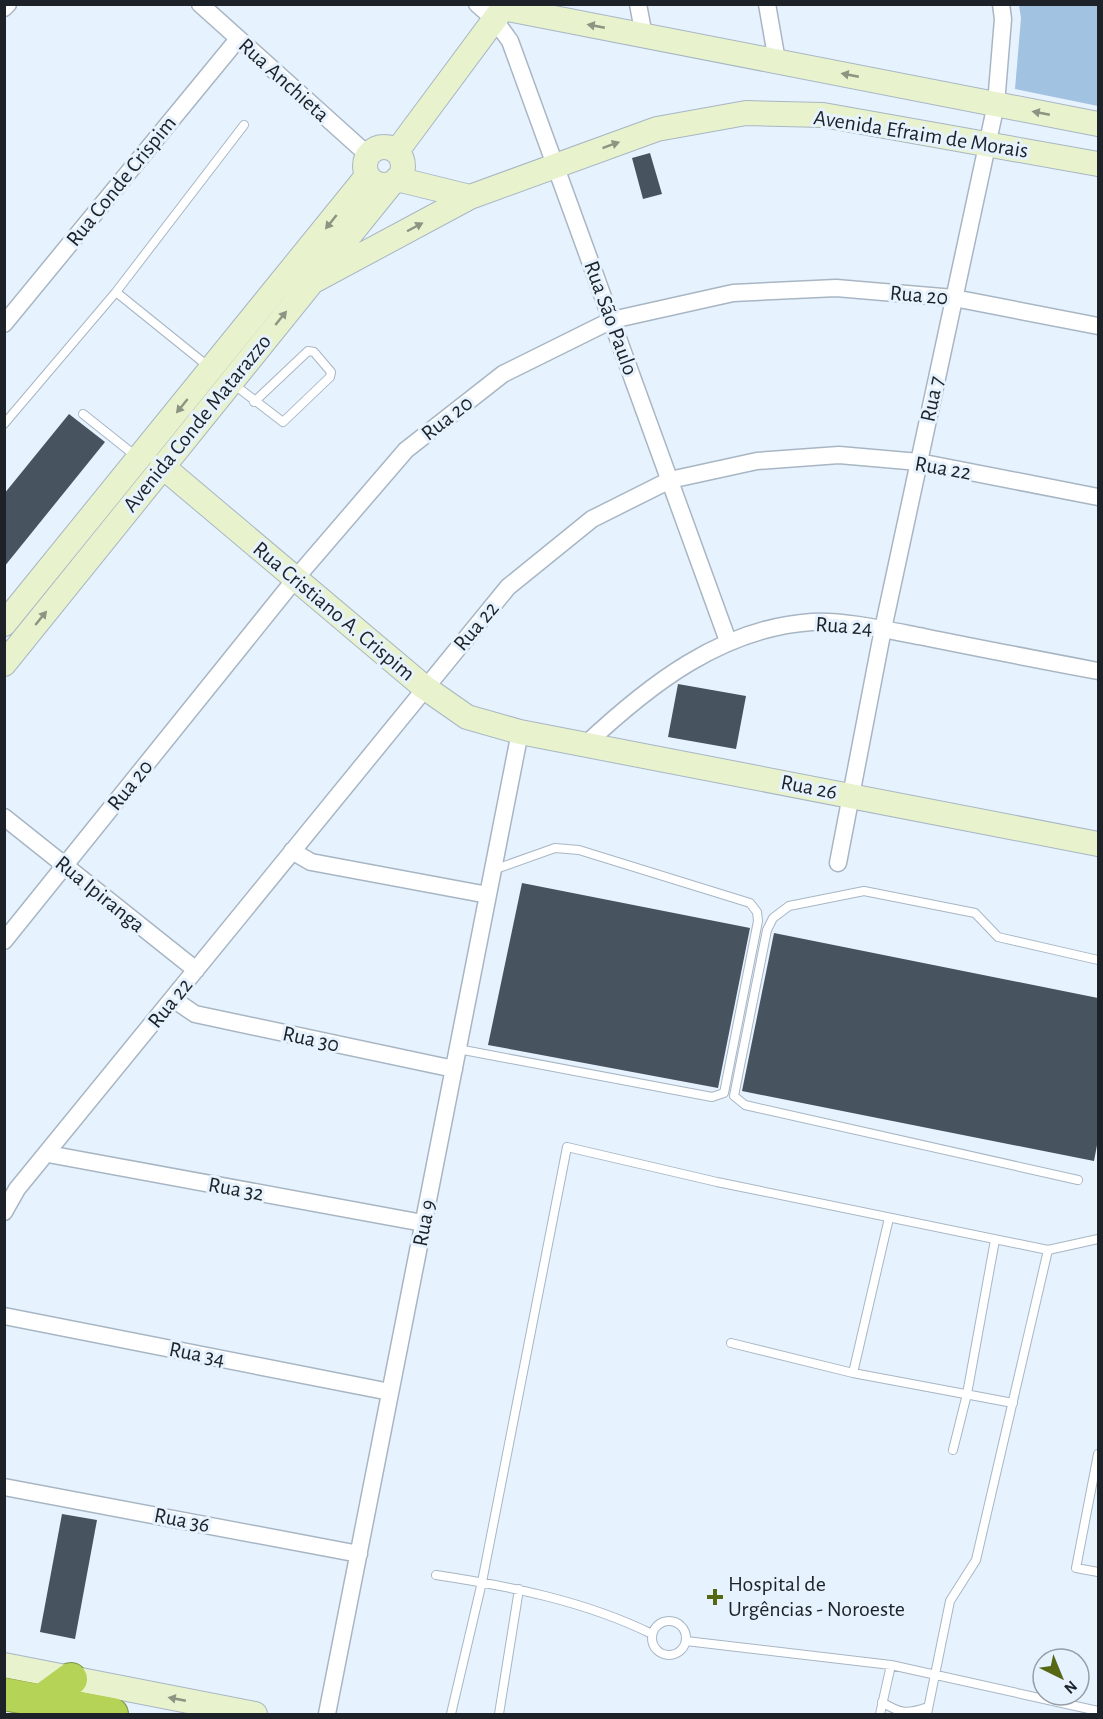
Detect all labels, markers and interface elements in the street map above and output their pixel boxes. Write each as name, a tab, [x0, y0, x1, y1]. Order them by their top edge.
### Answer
one-way arrow	[587, 21, 606, 30]
street label: Rua Anchieta	[235, 34, 333, 126]
one-way arrow	[840, 70, 859, 79]
street label: Avenida Efraim de Morais	[812, 106, 1030, 162]
one-way arrow	[1031, 108, 1050, 117]
street label: Rua Conde Crispim	[62, 112, 180, 250]
one-way arrow	[602, 140, 620, 150]
one-way arrow	[324, 214, 337, 230]
one-way arrow	[407, 222, 424, 232]
street label: Rua São Paulo	[580, 258, 642, 378]
street label: Rua 20	[889, 281, 949, 309]
one-way arrow	[274, 310, 287, 326]
street label: Avenida Conde Matarazzo	[119, 330, 275, 516]
street label: Rua 7	[916, 374, 948, 424]
street label: Rua 20	[417, 391, 477, 445]
one-way arrow	[175, 398, 188, 414]
street label: Rua 22	[913, 452, 973, 484]
street label: Rua Cristiano A. Crispim	[249, 537, 419, 685]
street label: Rua 22	[449, 597, 503, 655]
one-way arrow	[34, 610, 47, 626]
street label: Rua 24	[815, 613, 873, 639]
street label: Rua 20	[103, 755, 157, 815]
street label: Rua 26	[779, 771, 839, 803]
street label: Rua Ipiranga	[51, 851, 149, 937]
street label: Rua 22	[144, 974, 196, 1032]
street label: Rua 30	[281, 1022, 341, 1056]
street label: Rua 32	[207, 1173, 265, 1205]
street label: Rua 9	[409, 1198, 439, 1248]
street label: Rua 34	[167, 1338, 227, 1370]
street label: Rua 36	[152, 1504, 212, 1536]
place label: Hospital de Urgências - Noroeste	[728, 1573, 905, 1620]
marker: Hospital de Urgências - Noroeste	[706, 1588, 724, 1606]
north arrow	[1031, 1647, 1091, 1707]
text: N	[1061, 1678, 1080, 1697]
one-way arrow	[167, 1694, 186, 1703]

